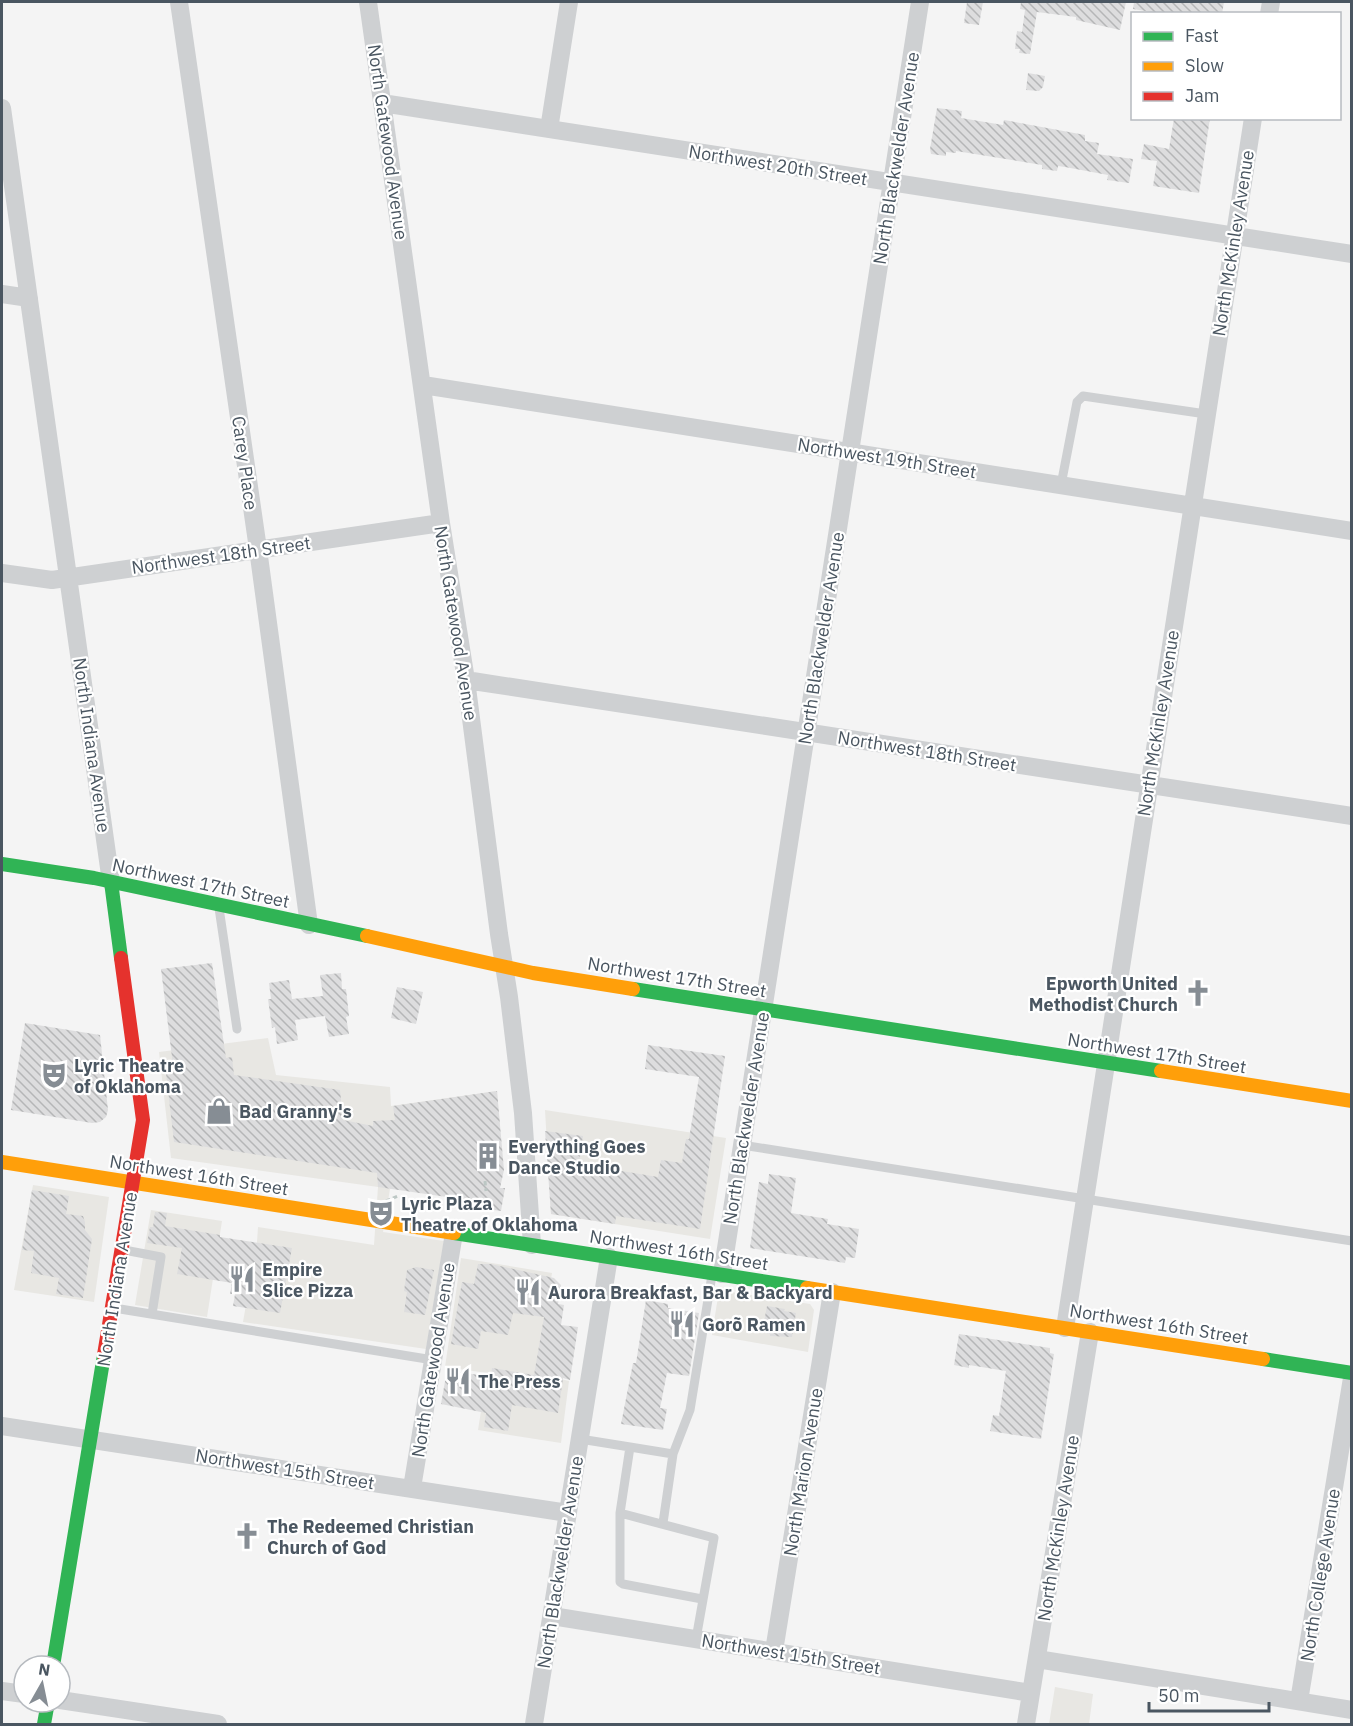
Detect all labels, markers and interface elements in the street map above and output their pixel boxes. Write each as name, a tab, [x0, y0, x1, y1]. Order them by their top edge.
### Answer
legend	[1131, 12, 1341, 120]
text: Fast	[1185, 24, 1219, 47]
street label: North Gatewood Avenue	[363, 43, 413, 241]
street label: North Blackwelder Avenue	[868, 50, 924, 266]
text: Slow	[1185, 54, 1224, 77]
text: Jam	[1185, 84, 1220, 107]
street label: Northwest 20th Street	[687, 140, 869, 190]
street label: North McKinley Avenue	[1207, 148, 1259, 338]
street label: Carey Place	[227, 415, 263, 512]
street label: Northwest 19th Street	[796, 433, 978, 483]
street label: North Gatewood Avenue	[429, 524, 483, 722]
street label: North Blackwelder Avenue	[793, 530, 849, 746]
street label: Northwest 18th Street	[130, 531, 312, 579]
street label: North McKinley Avenue	[1132, 628, 1184, 818]
street label: North Indiana Avenue	[68, 656, 116, 834]
street label: Northwest 18th Street	[836, 726, 1018, 776]
street label: Northwest 17th Street	[110, 853, 292, 913]
street label: Northwest 17th Street	[586, 952, 768, 1002]
place label: Epworth United Methodist Church	[1029, 972, 1178, 1016]
church icon: Epworth United Methodist Church	[1183, 978, 1213, 1008]
street label: North Blackwelder Avenue	[718, 1010, 774, 1226]
street label: Northwest 17th Street	[1066, 1028, 1248, 1078]
place label: Lyric Theatre of Oklahoma	[74, 1054, 184, 1098]
theatre icon: Lyric Theatre of Oklahoma	[39, 1060, 69, 1090]
shop icon: Bad Granny's	[204, 1096, 234, 1126]
place label: Bad Granny's	[239, 1100, 352, 1123]
place label: Everything Goes Dance Studio	[508, 1135, 646, 1179]
building icon: Everything Goes Dance Studio	[473, 1141, 503, 1171]
street label: Northwest 16th Street	[108, 1150, 290, 1200]
street label: North Indiana Avenue	[92, 1190, 142, 1368]
place label: Lyric Plaza Theatre of Oklahoma	[401, 1192, 578, 1236]
theatre icon: Lyric Plaza Theatre of Oklahoma	[366, 1198, 396, 1228]
street label: Northwest 16th Street	[588, 1225, 770, 1275]
place label: Empire Slice Pizza	[262, 1258, 353, 1302]
street label: North Gatewood Avenue	[406, 1261, 460, 1459]
restaurant icon: Empire Slice Pizza	[227, 1264, 257, 1294]
restaurant icon: Aurora Breakfast, Bar & Backyard	[513, 1277, 543, 1307]
place label: Aurora Breakfast, Bar & Backyard	[548, 1281, 833, 1304]
street label: Northwest 16th Street	[1068, 1299, 1250, 1349]
restaurant icon: Gorõ Ramen	[667, 1309, 697, 1339]
place label: Gorõ Ramen	[702, 1313, 806, 1336]
restaurant icon: The Press	[443, 1366, 473, 1396]
place label: The Press	[478, 1370, 561, 1393]
street label: North Marion Avenue	[778, 1386, 828, 1558]
street label: North McKinley Avenue	[1032, 1433, 1084, 1623]
street label: Northwest 15th Street	[194, 1444, 376, 1494]
street label: North Blackwelder Avenue	[532, 1454, 588, 1670]
street label: North College Avenue	[1295, 1487, 1345, 1663]
place label: The Redeemed Christian Church of God	[267, 1515, 474, 1559]
church icon: The Redeemed Christian Church of God	[232, 1521, 262, 1551]
street label: Northwest 15th Street	[700, 1629, 882, 1679]
north arrow	[12, 1654, 72, 1714]
text: N	[37, 1658, 52, 1680]
scale bar	[1149, 1675, 1269, 1713]
text: 50 m	[1158, 1684, 1200, 1707]

